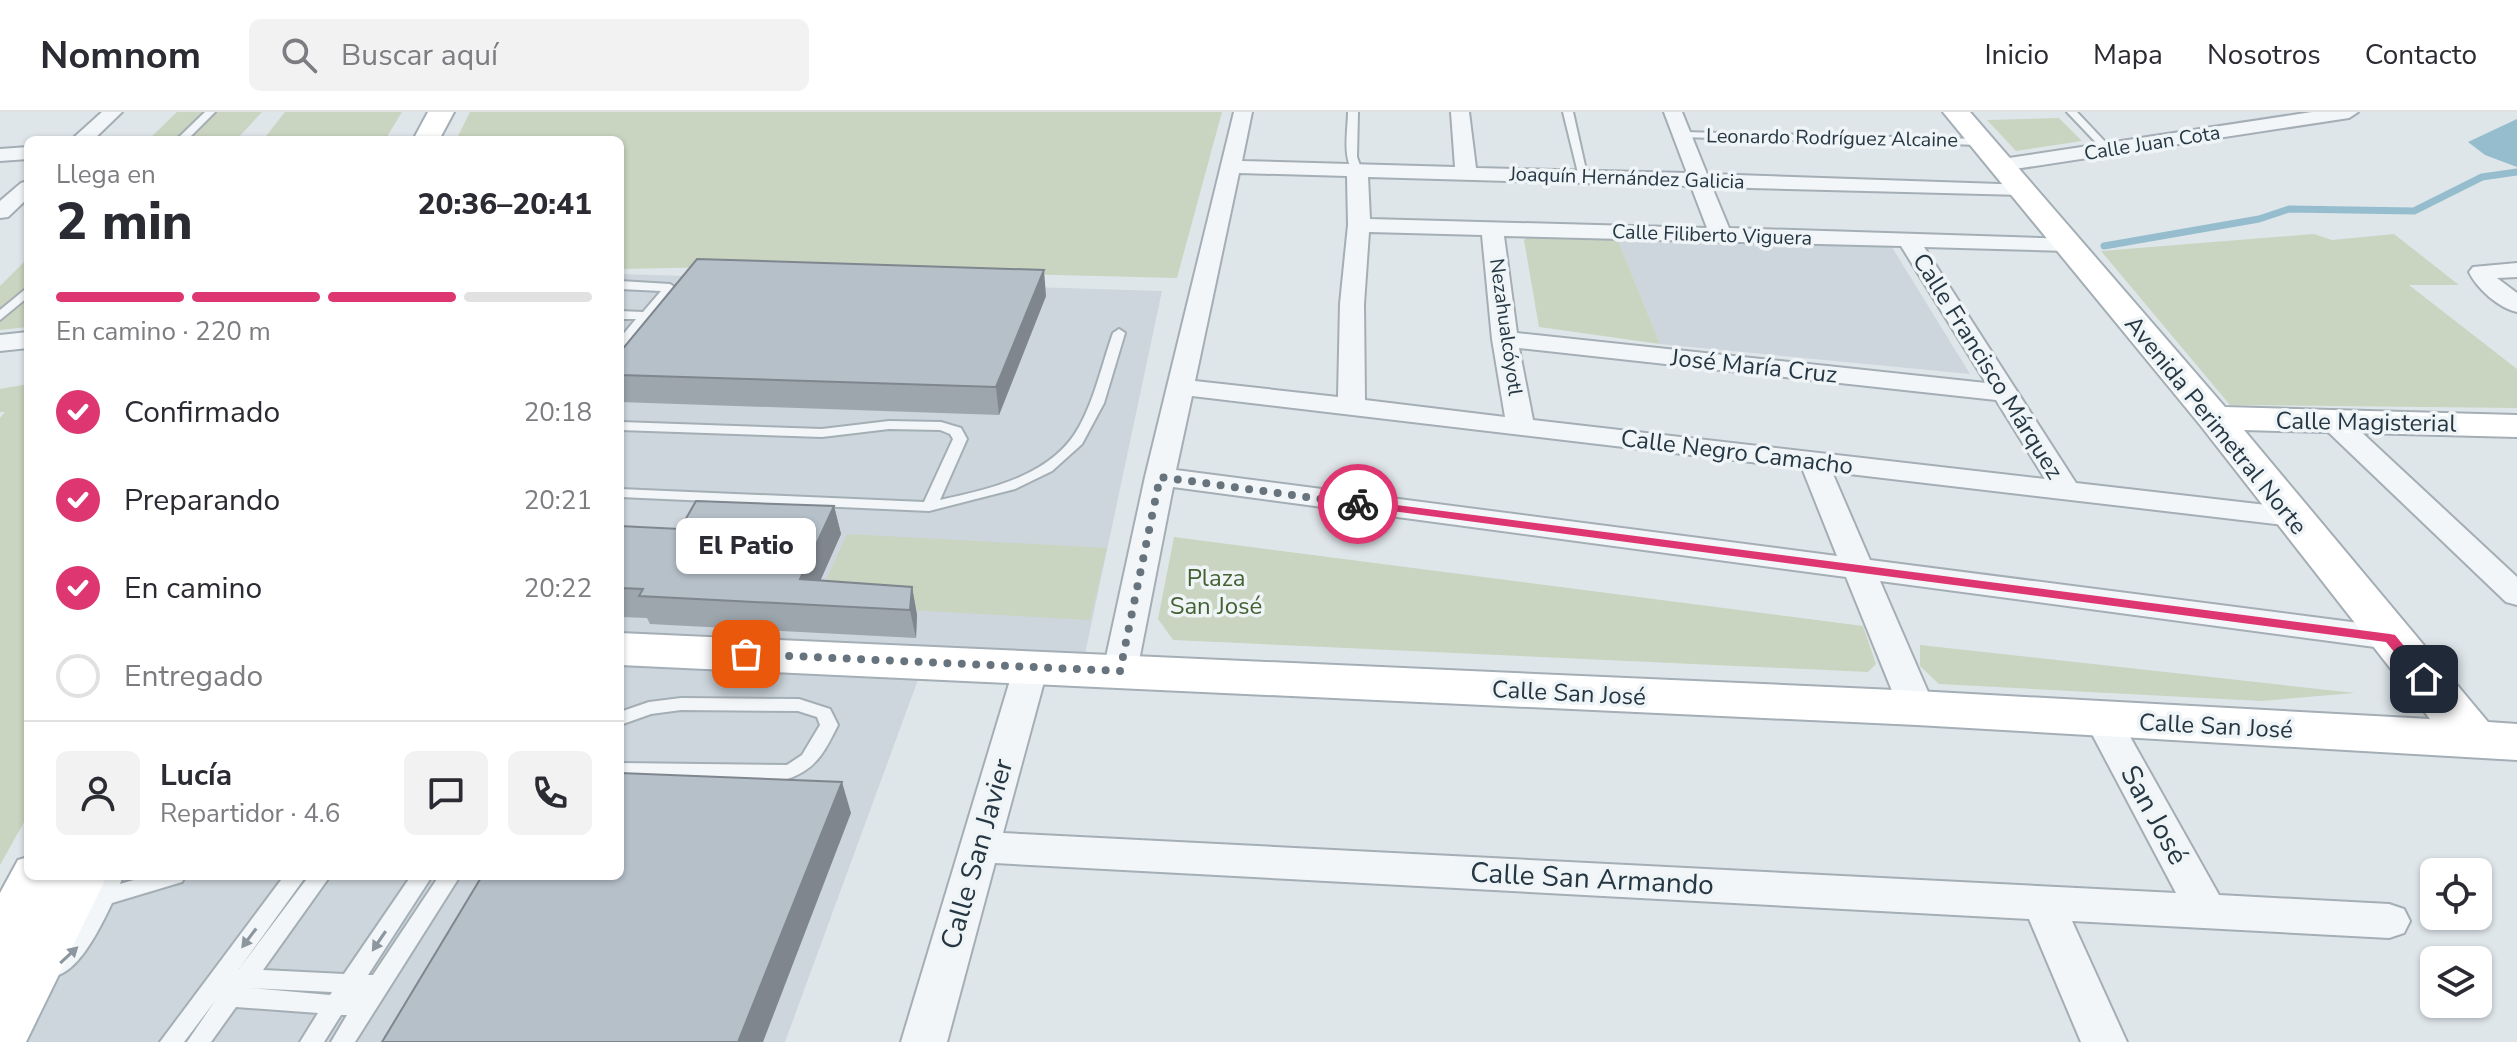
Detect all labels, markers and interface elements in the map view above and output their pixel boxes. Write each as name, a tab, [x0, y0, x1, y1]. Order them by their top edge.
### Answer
search box	[249, 19, 809, 91]
text: Nomnom	[40, 30, 201, 81]
icon: search	[277, 33, 321, 77]
text: Buscar aquí	[341, 35, 498, 76]
text: Inicio	[1984, 36, 2049, 74]
text: Mapa	[2093, 36, 2163, 74]
text: Nosotros	[2207, 36, 2321, 74]
text: Contacto	[2365, 36, 2477, 74]
street label: Calle Juan Cota	[2082, 119, 2222, 167]
street label: Leonardo Rodríguez Alcaine	[1706, 122, 1958, 154]
text: Llega en	[56, 157, 156, 192]
street label: Joaquín Hernández Galicia	[1508, 160, 1745, 196]
text: 20:36–20:41	[417, 184, 592, 225]
text: 2 min	[56, 186, 193, 257]
street label: Calle Filiberto Viguera	[1611, 218, 1813, 252]
street label: Calle Francisco Márquez	[1905, 247, 2071, 485]
street label: Nezahualcóyotl	[1483, 257, 1529, 397]
street label: Avenida Perimetral Norte	[2118, 309, 2314, 541]
text: En camino · 220 m	[56, 314, 271, 349]
street label: José María Cruz	[1668, 341, 1839, 391]
icon: check	[56, 390, 100, 434]
text: Confirmado	[124, 392, 280, 433]
text: 20:18	[524, 395, 592, 430]
street label: Calle Magisterial	[2275, 404, 2457, 440]
street label: Calle Negro Camacho	[1619, 422, 1855, 482]
courier	[1318, 464, 1398, 544]
icon: check	[56, 478, 100, 522]
text: Preparando	[124, 480, 280, 521]
icon: bike	[1336, 482, 1380, 526]
text: 20:21	[524, 483, 592, 518]
callout: El Patio	[676, 518, 816, 574]
text: El Patio	[698, 528, 794, 563]
park label: Plaza San José	[1170, 562, 1262, 622]
icon: check	[56, 566, 100, 610]
text: En camino	[124, 568, 262, 609]
text: 20:22	[524, 571, 592, 606]
pin	[712, 620, 780, 688]
icon: bag	[724, 632, 768, 676]
pin	[2390, 645, 2458, 713]
text: Entregado	[124, 656, 263, 697]
icon: home	[2402, 657, 2446, 701]
street label: Calle San José	[1491, 673, 1647, 713]
street label: Calle San José	[2138, 706, 2294, 746]
button: person	[56, 751, 140, 835]
button: chat	[404, 751, 488, 835]
button: phone	[508, 751, 592, 835]
street label: Calle San Javier	[932, 754, 1022, 954]
text: Lucía	[160, 755, 232, 796]
street label: San José	[2111, 758, 2197, 872]
text: Repartidor · 4.6	[160, 796, 340, 831]
street label: Calle San Armando	[1469, 854, 1715, 904]
map controls	[2420, 858, 2492, 1018]
button: locate	[2420, 858, 2492, 930]
one-way arrow	[241, 928, 257, 949]
one-way arrow	[371, 930, 386, 951]
button: layers	[2420, 946, 2492, 1018]
one-way arrow	[59, 947, 78, 965]

